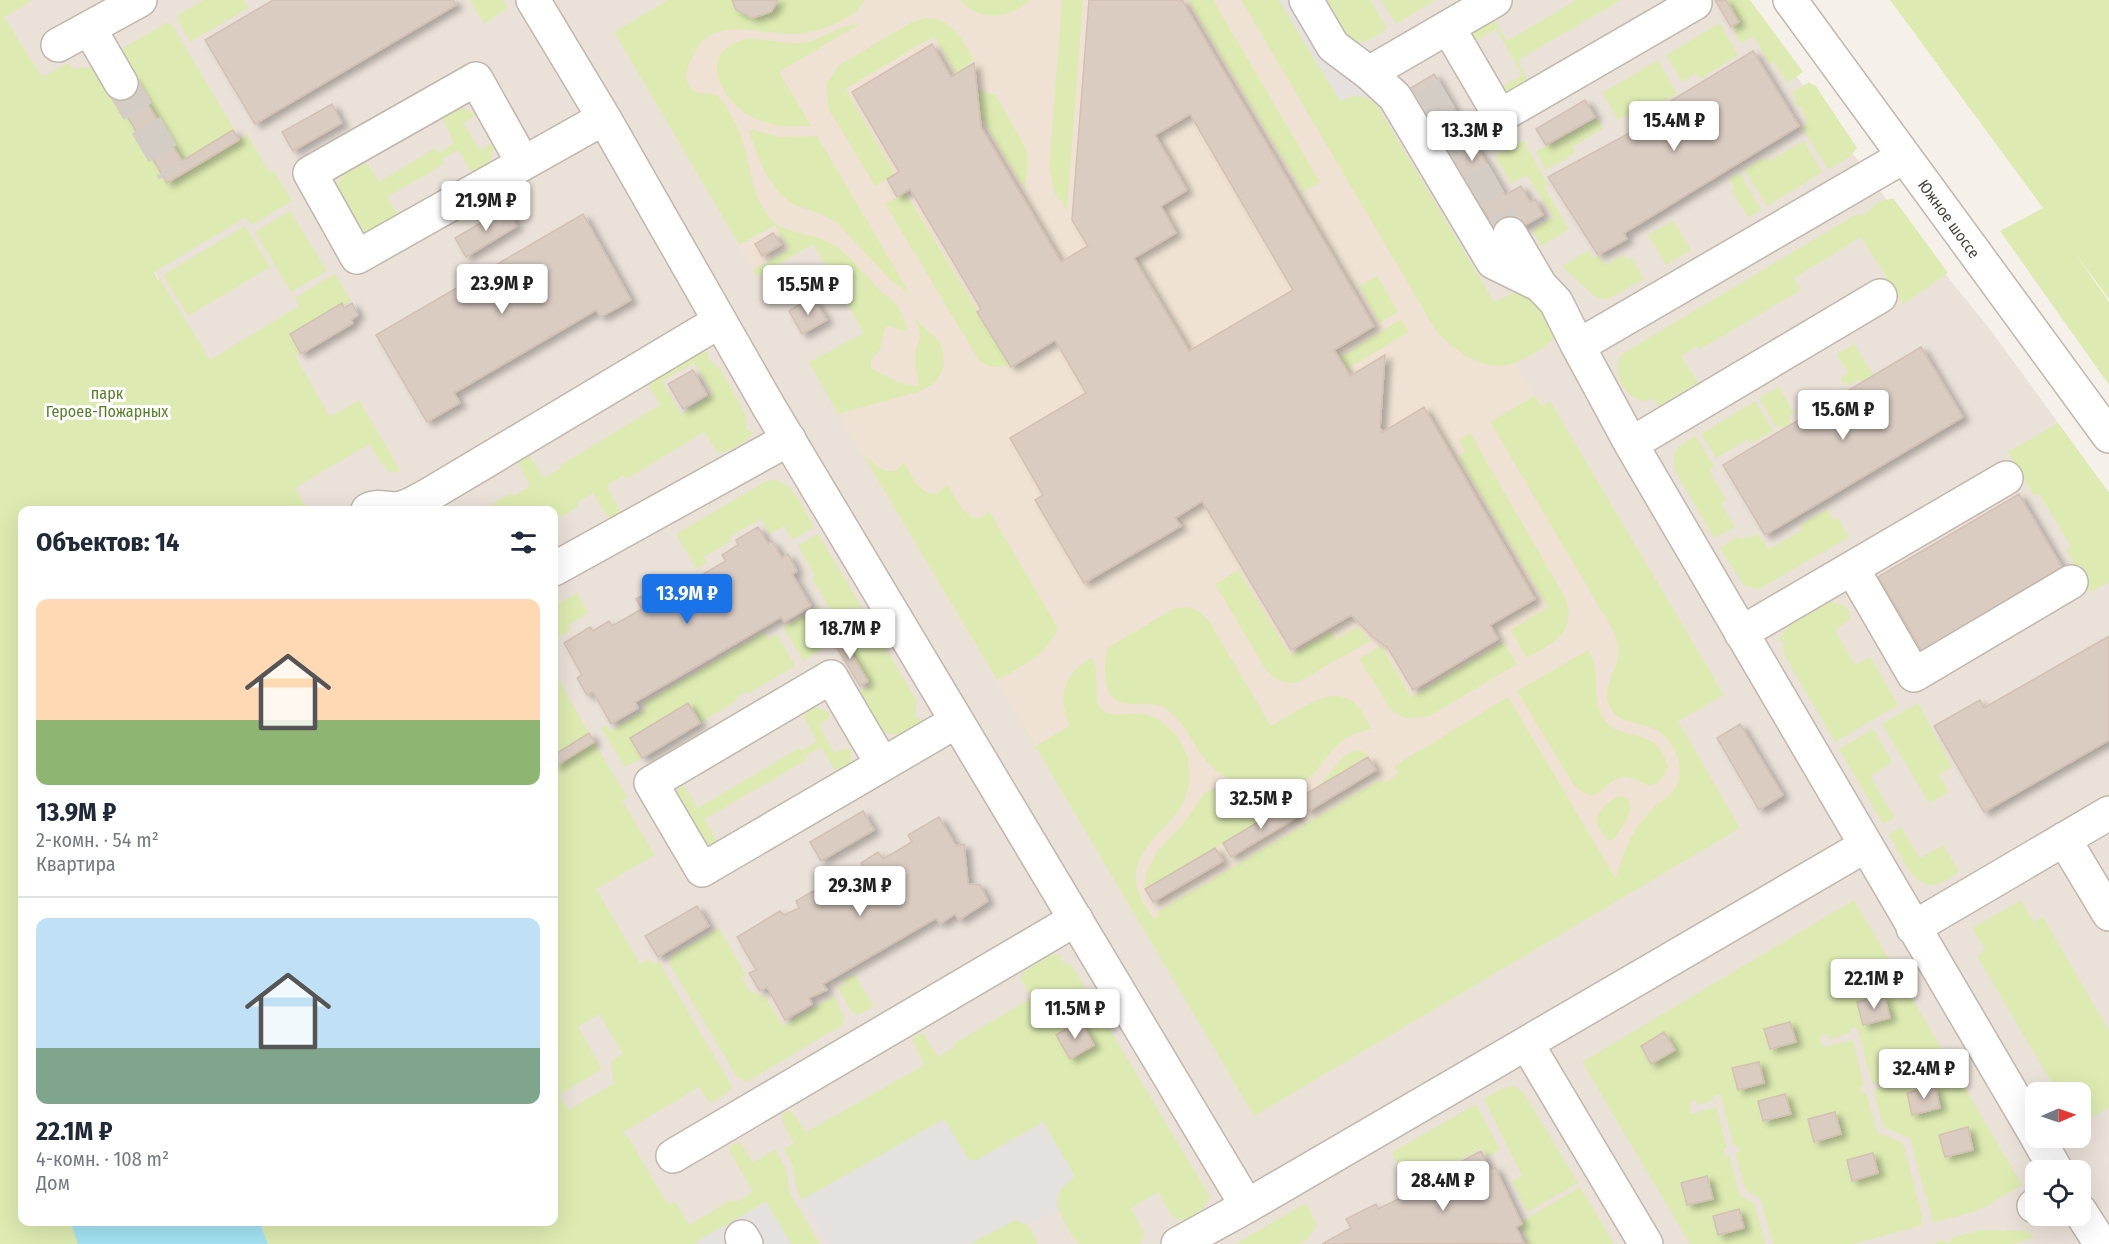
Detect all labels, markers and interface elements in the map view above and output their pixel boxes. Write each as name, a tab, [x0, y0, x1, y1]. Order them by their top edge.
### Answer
pin: 15.4M ₽	[1619, 101, 1729, 152]
text: 15.4M ₽	[1643, 108, 1705, 132]
pin: 13.3M ₽	[1417, 111, 1527, 162]
text: 13.3M ₽	[1441, 118, 1503, 142]
street label: Южное шоссе	[1914, 176, 1984, 262]
pin: 21.9M ₽	[431, 181, 541, 232]
text: 21.9M ₽	[455, 188, 517, 212]
pin: 23.9M ₽	[447, 264, 557, 315]
pin: 15.5M ₽	[753, 265, 863, 316]
text: 23.9M ₽	[471, 271, 533, 295]
text: 15.5M ₽	[777, 272, 839, 296]
park label: парк Героев-Пожарных	[46, 384, 168, 421]
pin: 15.6M ₽	[1788, 390, 1898, 441]
text: 15.6M ₽	[1812, 397, 1874, 421]
icon: filters	[507, 526, 540, 559]
text: Объектов: 14	[36, 527, 179, 558]
pin: 13.9M ₽	[632, 574, 742, 625]
text: 13.9M ₽	[656, 581, 718, 605]
pin: 18.7M ₽	[795, 609, 905, 660]
text: 18.7M ₽	[819, 616, 881, 640]
icon: home	[234, 638, 342, 746]
pin: 32.5M ₽	[1206, 779, 1316, 830]
text: 32.5M ₽	[1230, 786, 1292, 810]
text: 13.9M ₽	[36, 797, 116, 828]
text: 2-комн. · 54 m²	[36, 828, 159, 852]
text: Квартира	[36, 852, 116, 876]
pin: 29.3M ₽	[805, 866, 915, 917]
text: 29.3M ₽	[828, 873, 892, 897]
icon: home	[234, 957, 342, 1065]
pin: 22.1M ₽	[1819, 959, 1929, 1010]
text: 22.1M ₽	[1845, 966, 1903, 990]
pin: 11.5M ₽	[1020, 989, 1130, 1040]
text: 11.5M ₽	[1045, 996, 1105, 1020]
pin: 32.4M ₽	[1869, 1049, 1979, 1100]
text: 32.4M ₽	[1893, 1056, 1955, 1080]
north arrow	[2025, 1082, 2091, 1148]
map controls	[2025, 1082, 2091, 1226]
text: 22.1M ₽	[36, 1116, 113, 1147]
text: 4-комн. · 108 m²	[36, 1147, 169, 1171]
button: locate	[2025, 1160, 2091, 1226]
pin: 28.4M ₽	[1388, 1161, 1498, 1212]
text: 28.4M ₽	[1411, 1168, 1475, 1192]
text: Дом	[36, 1171, 70, 1195]

